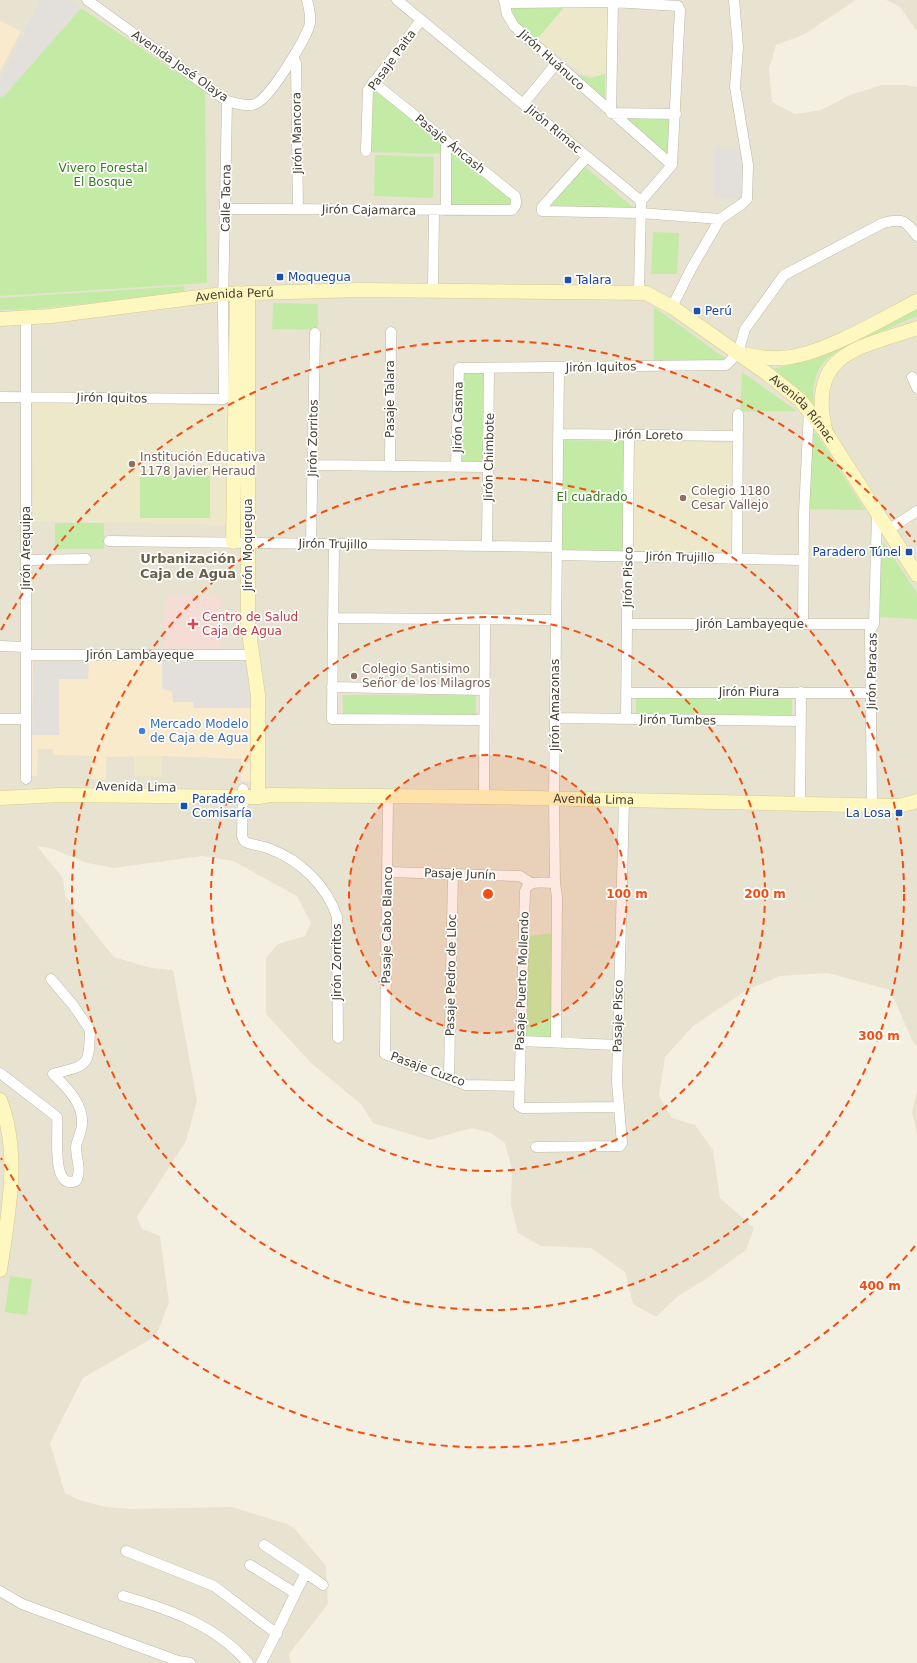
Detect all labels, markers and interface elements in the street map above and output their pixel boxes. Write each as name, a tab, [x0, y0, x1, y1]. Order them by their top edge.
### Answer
street label: Jirón Huánuco	[516, 26, 588, 93]
street label: Avenida José Olaya	[129, 27, 231, 105]
street label: Pasaje Paita	[365, 27, 419, 93]
street label: Jirón Mancora	[289, 92, 305, 175]
street label: Jirón Rimac	[523, 101, 584, 156]
street label: Pasaje Áncash	[412, 111, 488, 176]
park label: Vivero Forestal El Bosque	[58, 161, 148, 189]
street label: Calle Tacna	[218, 164, 234, 232]
street label: Jirón Cajamarca	[321, 202, 416, 218]
place label: Moquegua	[288, 270, 351, 284]
marker: Moquegua	[275, 272, 285, 282]
place label: Talara	[575, 273, 612, 287]
marker: Talara	[563, 275, 573, 285]
street label: Avenida Perú	[195, 286, 274, 304]
place label: Perú	[705, 304, 732, 318]
marker: Perú	[692, 306, 702, 316]
street label: Jirón Iquitos	[565, 359, 636, 375]
street label: Pasaje Talara	[383, 360, 397, 438]
street label: Avenida Rímac	[767, 371, 838, 445]
street label: Jirón Casma	[450, 381, 466, 454]
street label: Jirón Iquitos	[76, 390, 147, 406]
street label: Jirón Zorritos	[305, 399, 321, 478]
street label: Jirón Chimbote	[481, 413, 497, 502]
street label: Jirón Loreto	[614, 427, 683, 443]
place label: Institución Educativa 1178 Javier Heraud	[140, 450, 266, 478]
marker: Institución Educativa 1178 Javier Heraud	[127, 459, 137, 469]
place label: Colegio 1180 Cesar Vallejo	[691, 484, 770, 512]
park label: El cuadrado	[556, 490, 628, 504]
marker: Colegio 1180 Cesar Vallejo	[678, 493, 688, 503]
street label: Jirón Moquegua	[241, 498, 255, 593]
street label: Jirón Arequipa	[19, 506, 33, 591]
street label: Jirón Trujillo	[297, 536, 368, 552]
place label: Paradero Túnel	[812, 545, 901, 559]
street label: Jirón Pisco	[620, 546, 636, 609]
marker: Paradero Túnel	[904, 547, 914, 557]
street label: Jirón Trujillo	[644, 549, 715, 565]
district label: Urbanización Caja de Agua	[140, 551, 236, 581]
place label: Centro de Salud Caja de Agua	[202, 610, 298, 638]
street label: Jirón Lambayeque	[695, 617, 804, 631]
marker: Centro de Salud Caja de Agua	[187, 618, 199, 630]
street label: Jirón Paracas	[864, 632, 880, 711]
street label: Jirón Lambayeque	[85, 648, 194, 662]
street label: Jirón Amazonas	[548, 659, 562, 752]
place label: Colegio Santisimo Señor de los Milagros	[362, 662, 491, 690]
marker: Colegio Santisimo Señor de los Milagros	[349, 671, 359, 681]
street label: Jirón Piura	[718, 685, 779, 699]
street label: Jirón Tumbes	[639, 712, 716, 728]
place label: Mercado Modelo de Caja de Agua	[150, 717, 249, 745]
marker: Mercado Modelo de Caja de Agua	[137, 726, 147, 736]
street label: Avenida Lima	[95, 779, 177, 795]
place label: Paradero Comisaría	[192, 792, 252, 820]
street label: Avenida Lima	[553, 792, 634, 807]
marker: Paradero Comisaría	[179, 801, 189, 811]
place label: La Losa	[846, 806, 891, 820]
marker: La Losa	[894, 808, 904, 818]
street label: Pasaje Cabo Blanco	[379, 866, 395, 984]
street label: Pasaje Junín	[424, 866, 496, 882]
centre of rings	[481, 887, 495, 901]
text: 100 m	[606, 887, 648, 901]
text: 200 m	[744, 887, 786, 901]
street label: Pasaje Puerto Mollendo	[513, 911, 531, 1051]
street label: Pasaje Pedro de Lloc	[443, 914, 459, 1036]
street label: Jirón Zorritos	[330, 923, 344, 1002]
street label: Pasaje Pisco	[610, 980, 626, 1052]
text: 300 m	[858, 1029, 900, 1043]
street label: Pasaje Cuzco	[389, 1049, 467, 1089]
text: 400 m	[859, 1279, 901, 1293]

